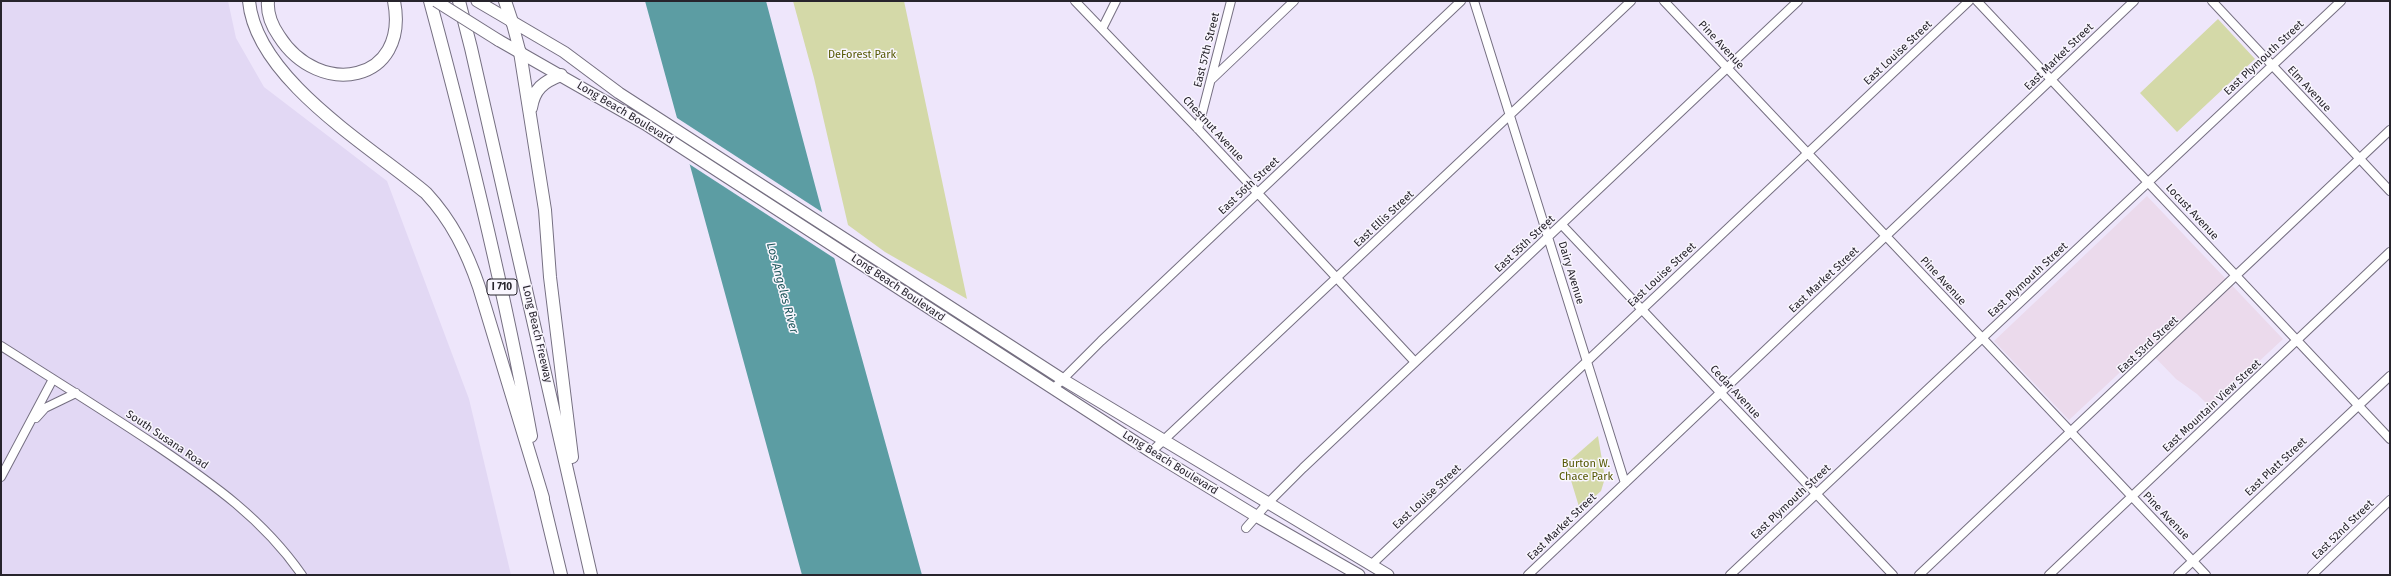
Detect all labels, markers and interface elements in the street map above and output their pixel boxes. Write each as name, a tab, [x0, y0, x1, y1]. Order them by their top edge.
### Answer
street label: East 57th Street	[1191, 11, 1223, 89]
street label: Pine Avenue	[1695, 18, 1747, 72]
street label: East Louise Street	[1861, 18, 1935, 88]
street label: East Plymouth Street	[2222, 18, 2306, 98]
street label: East Market Street	[2022, 21, 2096, 93]
park label: DeForest Park	[828, 48, 896, 62]
street label: Elm Avenue	[2284, 63, 2334, 115]
street label: Long Beach Boulevard	[574, 79, 676, 147]
street label: Chestnut Avenue	[1180, 94, 1246, 164]
street label: East 56th Street	[1216, 155, 1282, 217]
street label: Locust Avenue	[2163, 181, 2221, 243]
street label: East Ellis Street	[1351, 188, 1417, 250]
street label: East 55th Street	[1492, 213, 1558, 275]
street label: Dairy Avenue	[1555, 240, 1587, 306]
street label: East Louise Street	[1625, 240, 1699, 310]
street label: East Plymouth Street	[1986, 240, 2070, 320]
water label: Los Angeles River	[763, 241, 801, 335]
street label: East Market Street	[1786, 244, 1862, 316]
street label: Long Beach Boulevard	[849, 252, 947, 324]
street label: Pine Avenue	[1917, 254, 1969, 308]
road number: I 710	[487, 279, 517, 295]
street label: Long Beach Freeway	[519, 284, 555, 384]
street label: East 53rd Street	[2115, 314, 2181, 376]
street label: East Mountain View Street	[2160, 357, 2264, 455]
street label: Cedar Avenue	[1707, 363, 1763, 421]
street label: South Susana Road	[123, 408, 211, 472]
street label: Long Beach Boulevard	[1120, 428, 1220, 498]
street label: East Platt Street	[2242, 435, 2310, 499]
park label: Burton W. Chace Park	[1559, 457, 1613, 483]
street label: East Louise Street	[1390, 462, 1464, 532]
street label: East Plymouth Street	[1749, 462, 1833, 542]
street label: Pine Avenue	[2140, 489, 2192, 543]
street label: East Market Street	[1525, 491, 1599, 563]
street label: East 52nd Street	[2310, 497, 2376, 563]

